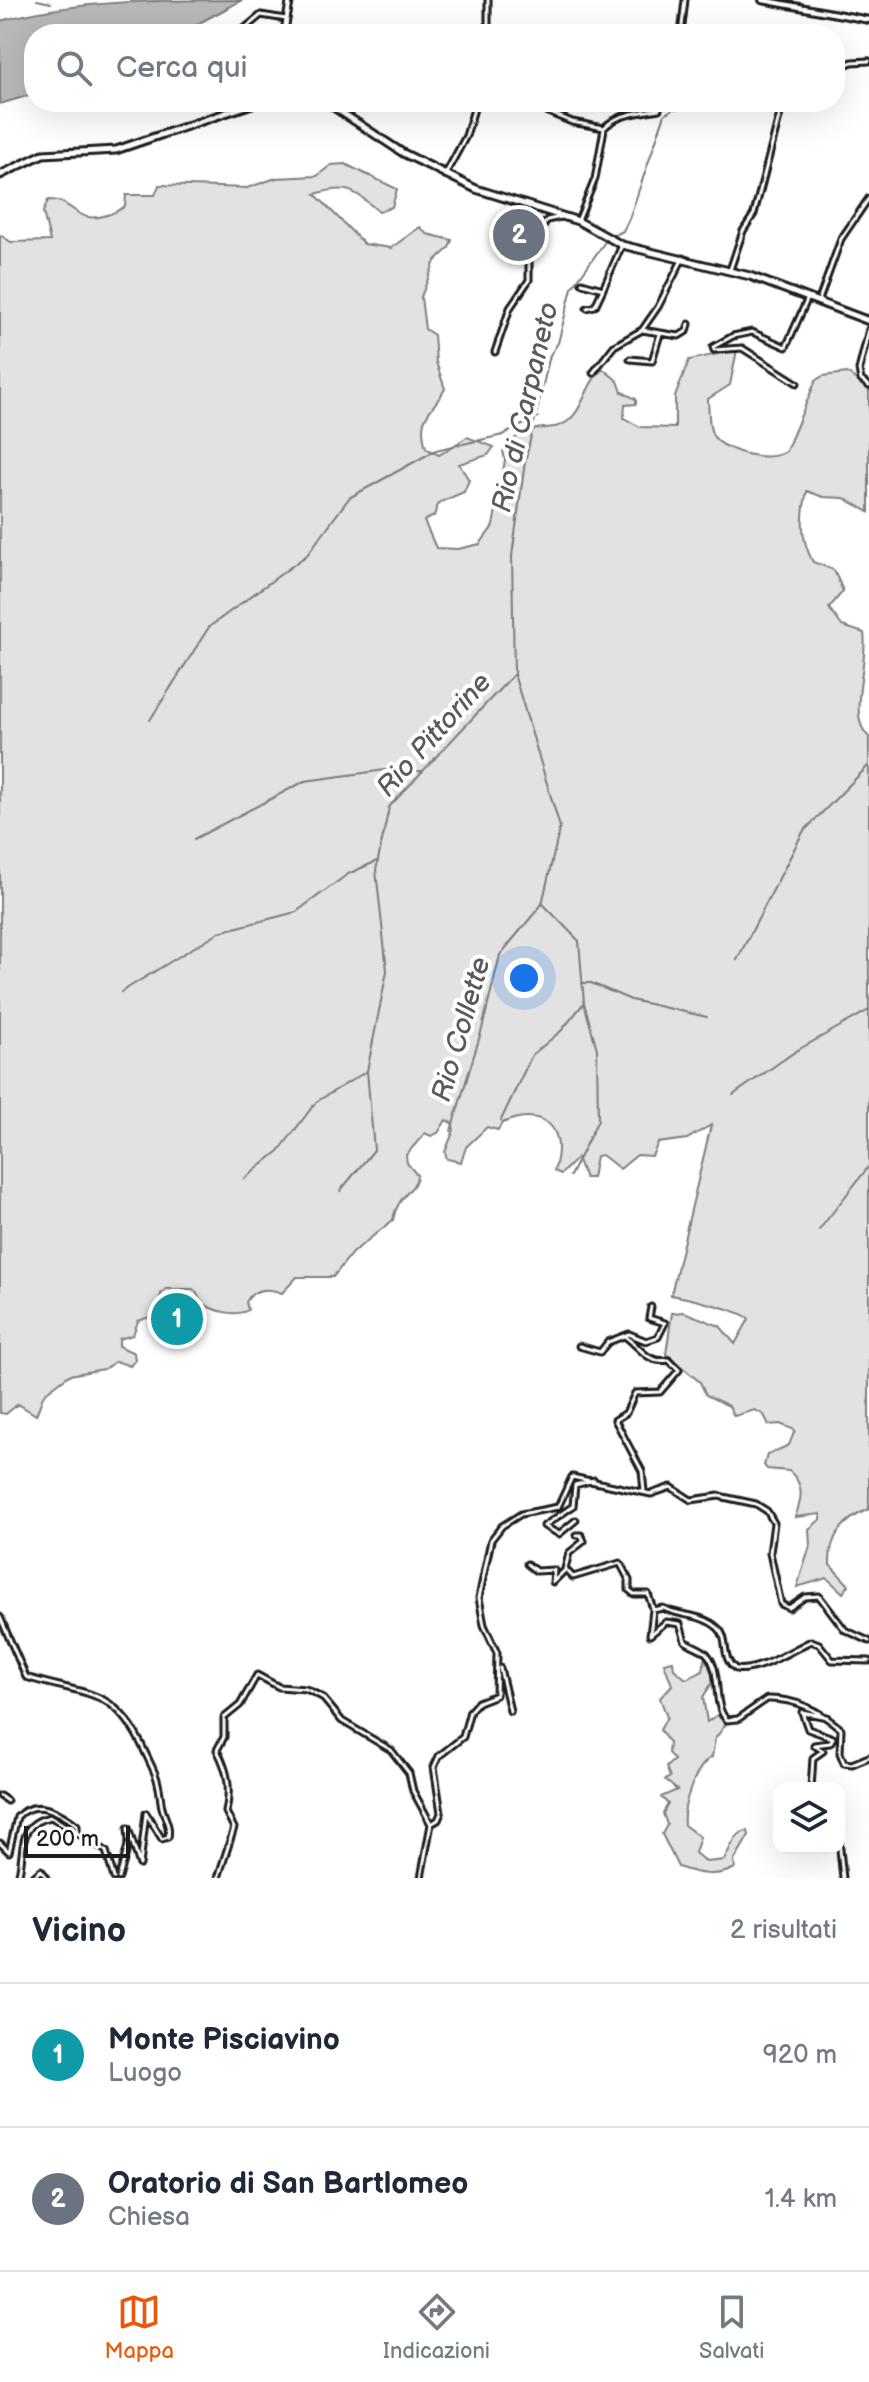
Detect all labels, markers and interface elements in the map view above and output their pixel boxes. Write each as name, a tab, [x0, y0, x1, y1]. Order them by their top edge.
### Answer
search box	[24, 24, 845, 112]
icon: search	[52, 46, 96, 90]
text: Cerca qui	[116, 50, 248, 86]
pin: 2	[493, 205, 545, 265]
water label: Rio di Carpaneto	[485, 299, 566, 515]
water label: Rio Pittorine	[370, 666, 498, 804]
water label: Rio Collette	[425, 953, 498, 1105]
your location	[504, 958, 544, 998]
pin: 1	[151, 1289, 203, 1349]
map controls	[773, 1782, 845, 1854]
button: layers	[773, 1782, 845, 1854]
scale bar	[24, 1822, 130, 1858]
text: 200 m	[36, 1826, 99, 1853]
text: Vicino	[32, 1910, 126, 1951]
text: 2 risultati	[730, 1915, 837, 1946]
text: Monte Pisciavino	[108, 2022, 340, 2058]
text: 1	[53, 2040, 63, 2071]
text: 920 m	[763, 2040, 837, 2071]
text: Luogo	[108, 2058, 182, 2089]
text: Oratorio di San Bartlomeo	[108, 2166, 468, 2202]
text: 2	[50, 2184, 66, 2215]
text: 1.4 km	[765, 2184, 837, 2215]
text: Chiesa	[108, 2202, 190, 2233]
tab: Mappa	[105, 2290, 174, 2365]
tab: Indicazioni	[383, 2290, 490, 2365]
tab: Salvati	[699, 2290, 764, 2365]

